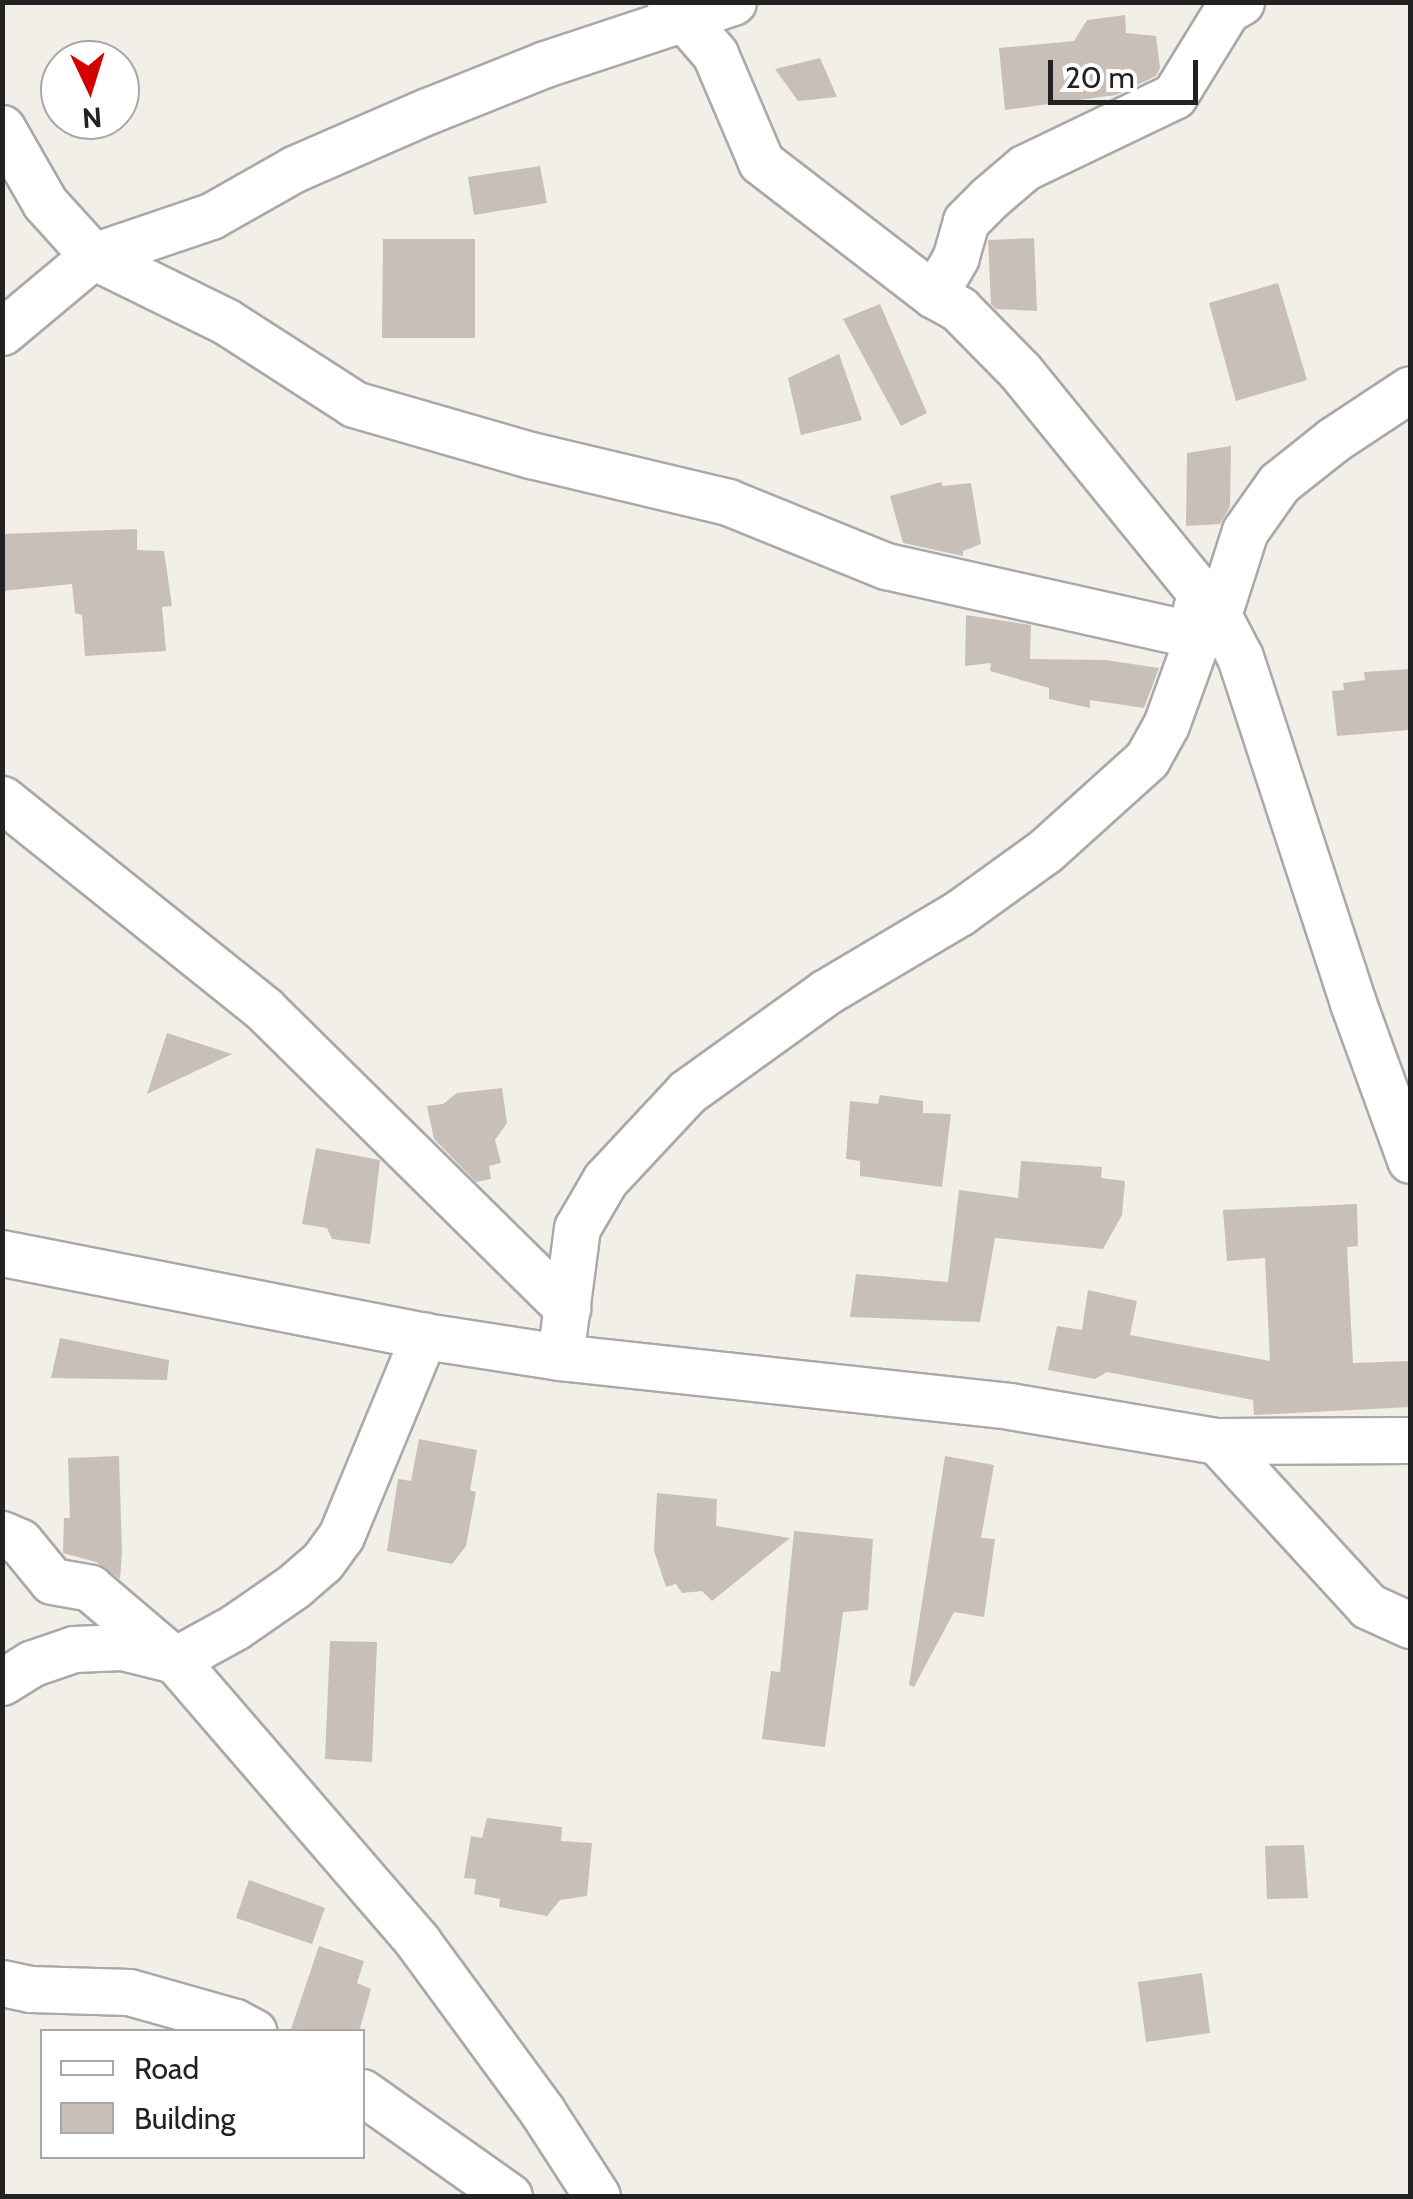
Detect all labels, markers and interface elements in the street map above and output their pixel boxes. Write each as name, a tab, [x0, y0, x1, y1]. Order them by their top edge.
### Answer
north arrow	[40, 40, 140, 140]
scale bar	[1053, 40, 1203, 102]
text: 20 m	[1065, 59, 1135, 96]
text: N	[81, 100, 103, 136]
legend	[40, 2029, 365, 2159]
text: Road	[134, 2050, 199, 2087]
text: Building	[134, 2100, 236, 2137]

